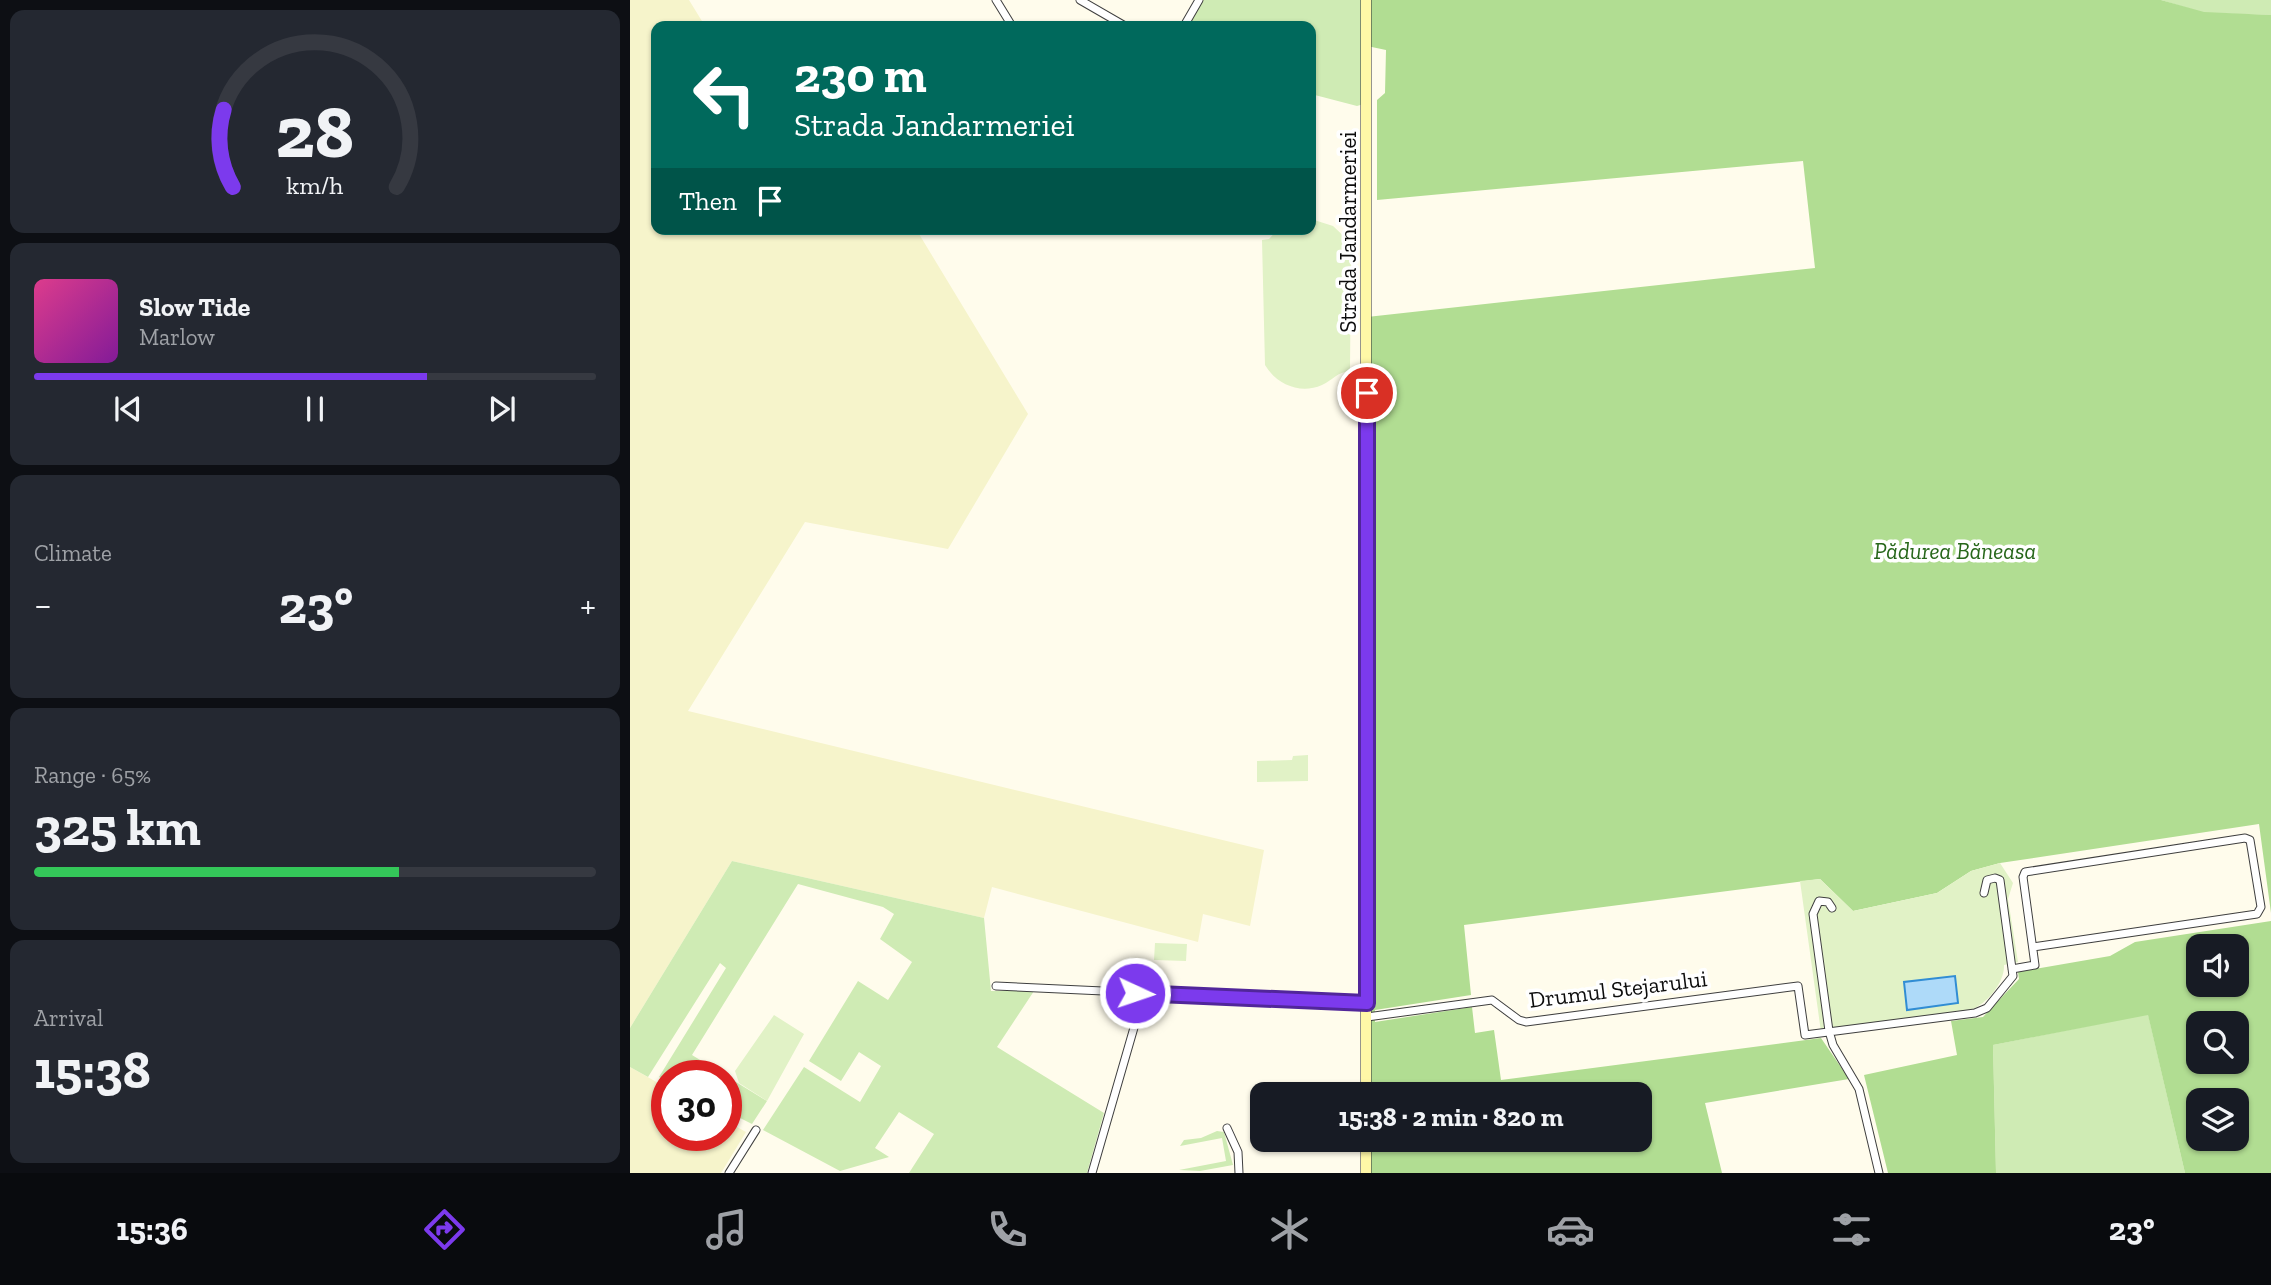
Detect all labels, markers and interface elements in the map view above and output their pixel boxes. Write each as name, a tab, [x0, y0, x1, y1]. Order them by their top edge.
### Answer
text: 230 m	[794, 46, 927, 105]
icon: left	[679, 49, 770, 140]
text: 28	[276, 89, 354, 177]
text: Strada Jandarmeriei	[794, 106, 1075, 144]
street label: Strada Jandarmeriei	[1334, 131, 1362, 333]
text: km/h	[286, 170, 344, 200]
icon: arrive	[751, 182, 789, 220]
text: Then	[679, 185, 737, 217]
text: Slow Tide	[139, 291, 250, 323]
text: Marlow	[139, 323, 215, 351]
pin	[1337, 363, 1397, 423]
icon: arrive	[1348, 374, 1386, 412]
icon: previous	[109, 390, 147, 428]
icon: pause	[296, 390, 334, 428]
icon: next	[483, 390, 521, 428]
park label: Pădurea Băneasa	[1874, 537, 2036, 565]
text: Climate	[34, 539, 112, 567]
text: 23°	[279, 574, 353, 636]
text: −	[34, 582, 52, 628]
text: +	[580, 582, 596, 628]
text: Range · 65%	[34, 761, 151, 789]
text: 325 km	[34, 796, 201, 858]
map controls	[2186, 934, 2249, 1151]
button: sound	[2186, 934, 2249, 997]
position arrow	[1098, 956, 1172, 1030]
street label: Drumul Stejarului	[1527, 964, 1709, 1014]
text: Arrival	[34, 1004, 103, 1032]
button: search	[2186, 1011, 2249, 1074]
text: 15:38	[34, 1039, 151, 1101]
speed limit sign: 30	[651, 1060, 742, 1151]
button: layers	[2186, 1088, 2249, 1151]
text: 15:38 · 2 min · 820 m	[1338, 1101, 1564, 1133]
icon: directions	[420, 1205, 469, 1254]
icon: music	[702, 1205, 751, 1254]
icon: phone	[983, 1205, 1032, 1254]
icon: climate	[1265, 1205, 1314, 1254]
icon: car	[1546, 1205, 1595, 1254]
icon: filters	[1827, 1205, 1876, 1254]
text: 15:36	[116, 1210, 188, 1248]
text: 23°	[2109, 1210, 2155, 1248]

